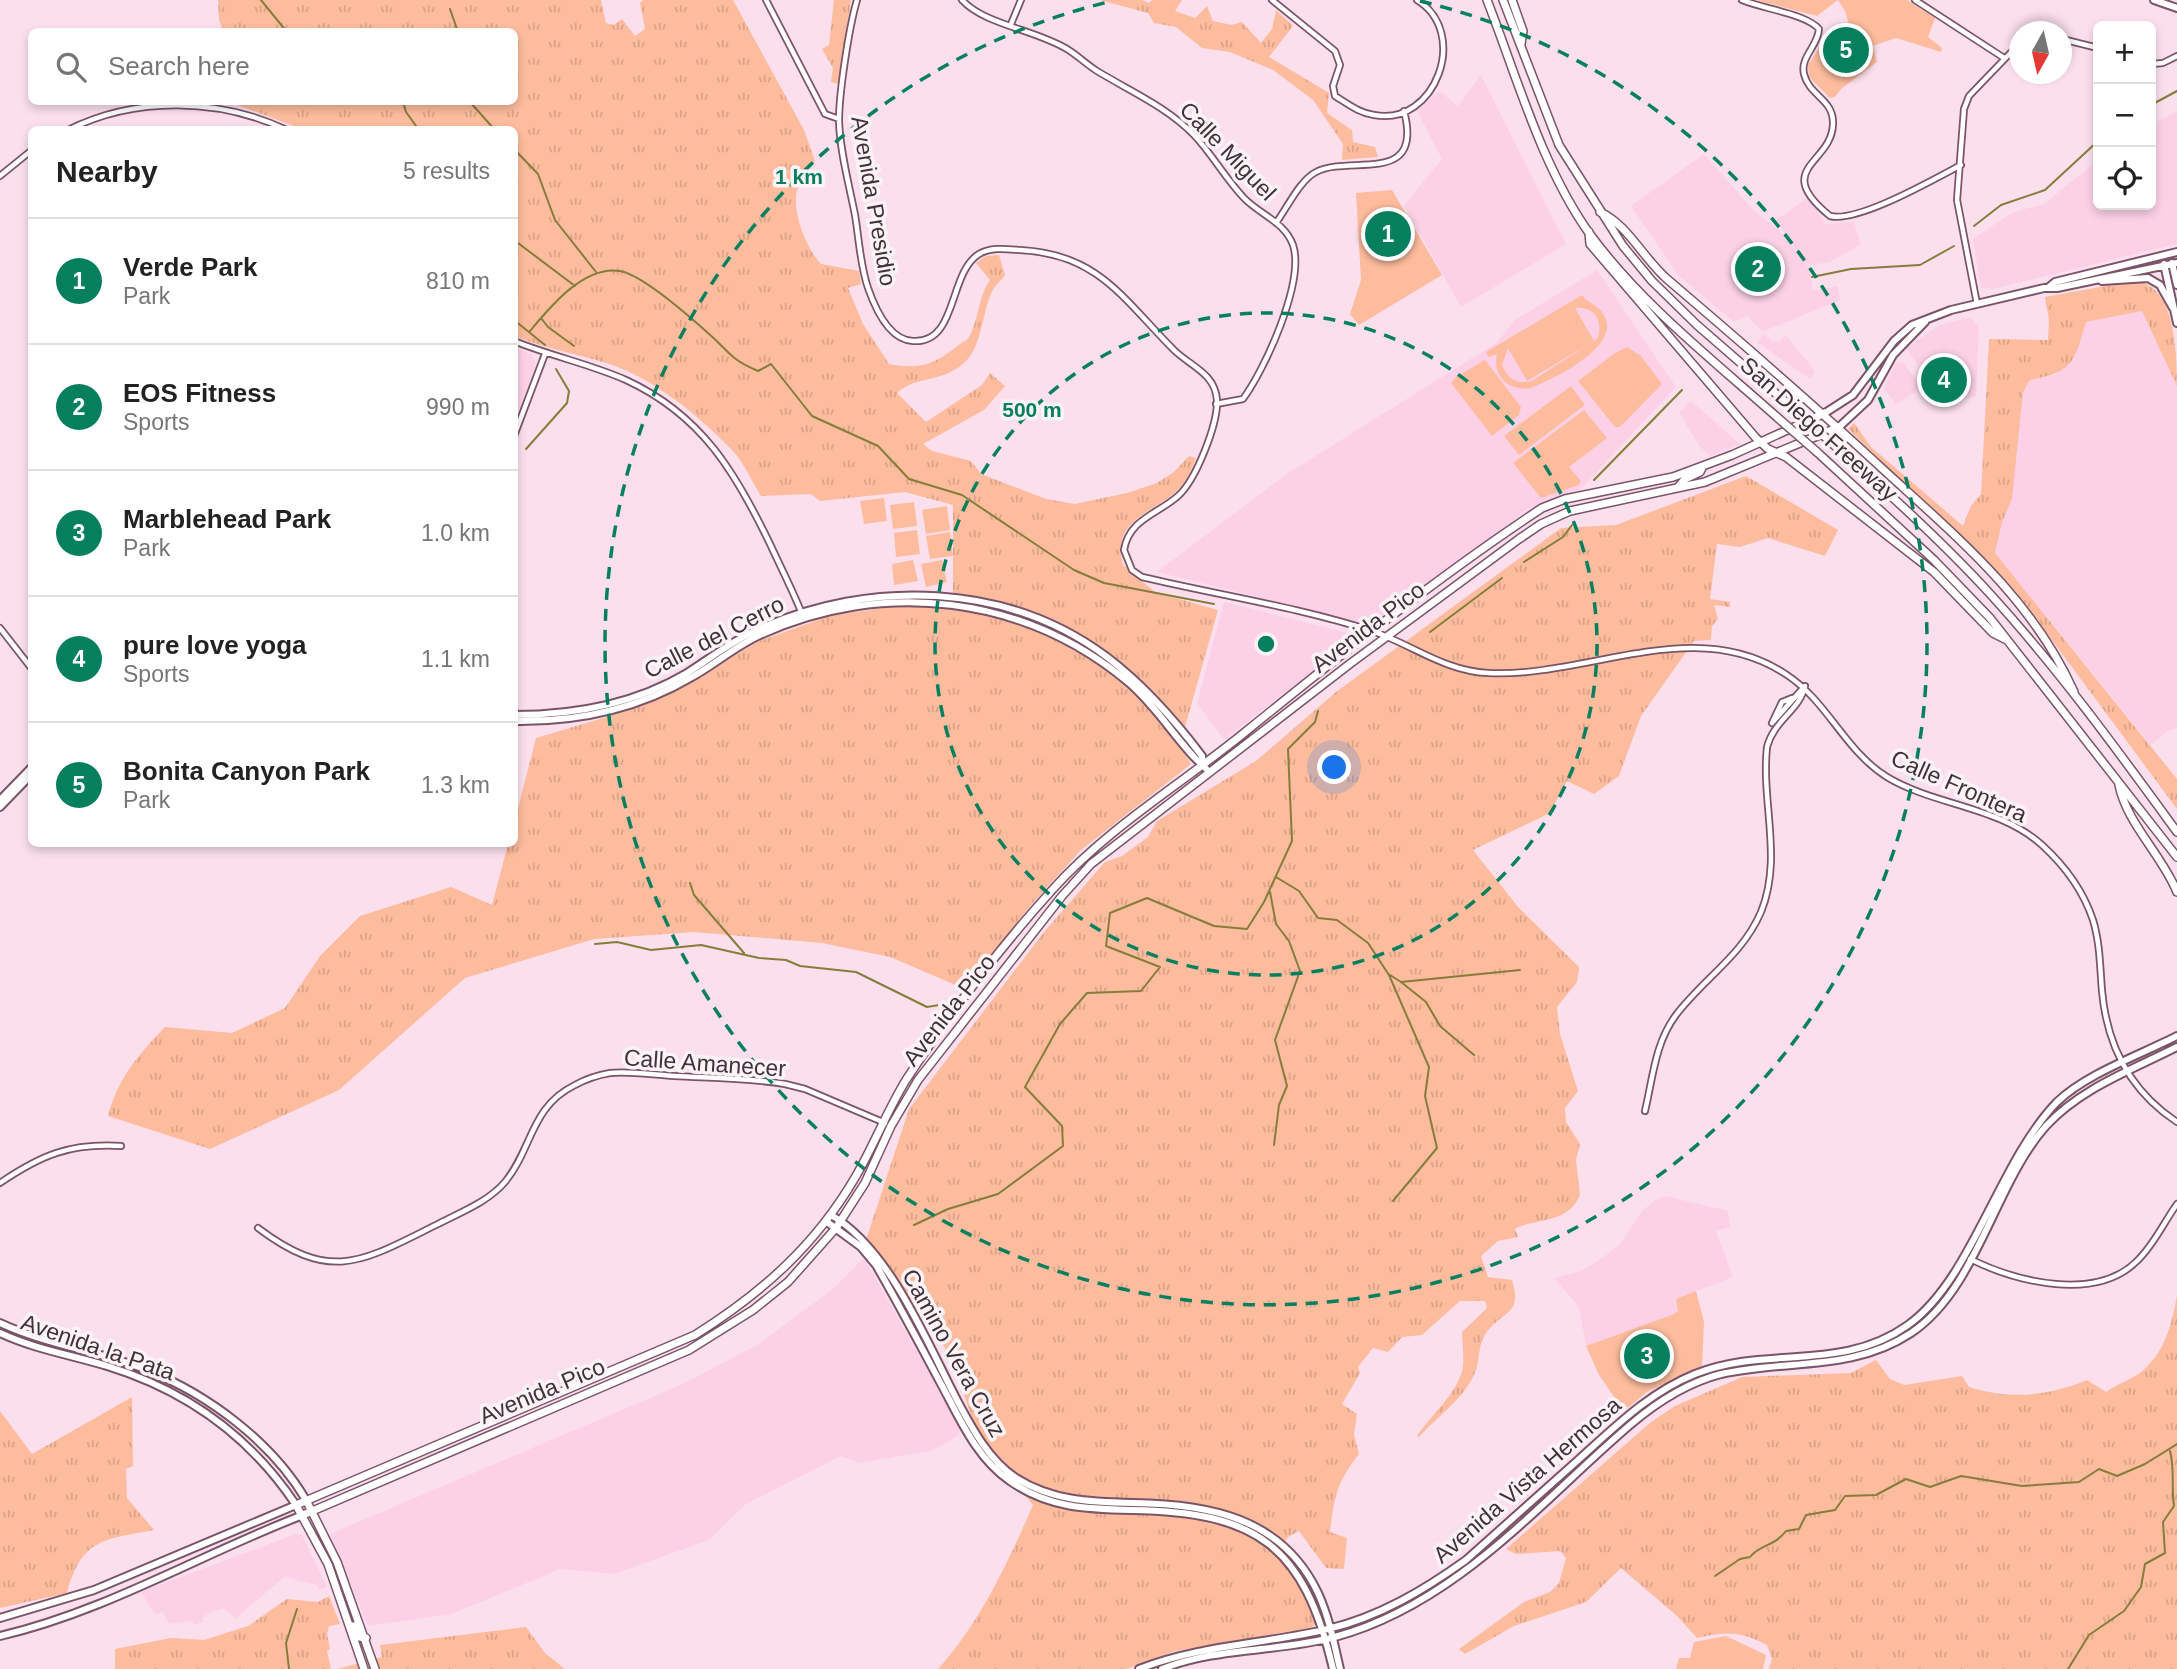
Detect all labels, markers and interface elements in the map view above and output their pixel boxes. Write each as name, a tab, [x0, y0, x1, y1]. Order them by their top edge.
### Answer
north arrow	[2009, 21, 2072, 84]
map controls	[2093, 21, 2156, 210]
button: +	[2093, 21, 2156, 84]
pin: 5	[1823, 24, 1869, 76]
search box	[28, 28, 518, 105]
icon: search	[52, 48, 90, 86]
text: Search here	[108, 51, 250, 81]
button: −	[2093, 84, 2156, 147]
street label: Calle Miguel	[1175, 96, 1281, 206]
street label: Avenida Presidio	[846, 114, 902, 288]
button: locate	[2093, 147, 2156, 210]
text: Nearby	[56, 155, 158, 188]
text: 5 results	[403, 158, 490, 184]
text: 1 km	[775, 165, 823, 188]
pin: 1	[1365, 208, 1411, 260]
pin: 2	[1735, 243, 1781, 295]
text: Verde Park	[123, 252, 257, 282]
text: 1	[73, 268, 85, 294]
text: 810 m	[426, 268, 490, 294]
text: Park	[123, 283, 170, 309]
street label: San Diego Freeway	[1735, 352, 1903, 507]
pin: 4	[1921, 354, 1967, 406]
text: EOS Fitness	[123, 378, 276, 408]
text: 2	[73, 394, 85, 420]
text: 990 m	[426, 394, 490, 420]
text: 500 m	[1002, 398, 1062, 421]
text: Sports	[123, 409, 189, 435]
text: Marblehead Park	[123, 504, 331, 534]
text: 3	[73, 520, 85, 546]
text: 1.0 km	[421, 520, 490, 546]
text: Park	[123, 535, 170, 561]
street label: Avenida Pico	[1307, 576, 1429, 678]
street label: Calle del Cerro	[640, 591, 788, 683]
text: pure love yoga	[123, 630, 307, 660]
centre of rings	[1254, 632, 1278, 656]
text: 4	[73, 646, 85, 672]
text: 1.1 km	[421, 646, 490, 672]
text: Sports	[123, 661, 189, 687]
street label: Calle Frontera	[1887, 744, 2031, 828]
your location	[1317, 750, 1351, 784]
text: Bonita Canyon Park	[123, 756, 370, 786]
text: 5	[73, 772, 85, 798]
text: 1.3 km	[421, 772, 490, 798]
text: Park	[123, 787, 170, 813]
street label: Avenida Pico	[898, 949, 1000, 1071]
street label: Calle Amanecer	[623, 1044, 787, 1082]
street label: Camino Vera Cruz	[897, 1265, 1011, 1441]
street label: Avenida la Pata	[18, 1309, 178, 1386]
pin: 3	[1624, 1330, 1670, 1382]
street label: Avenida Pico	[475, 1353, 609, 1429]
street label: Avenida Vista Hermosa	[1428, 1391, 1626, 1568]

